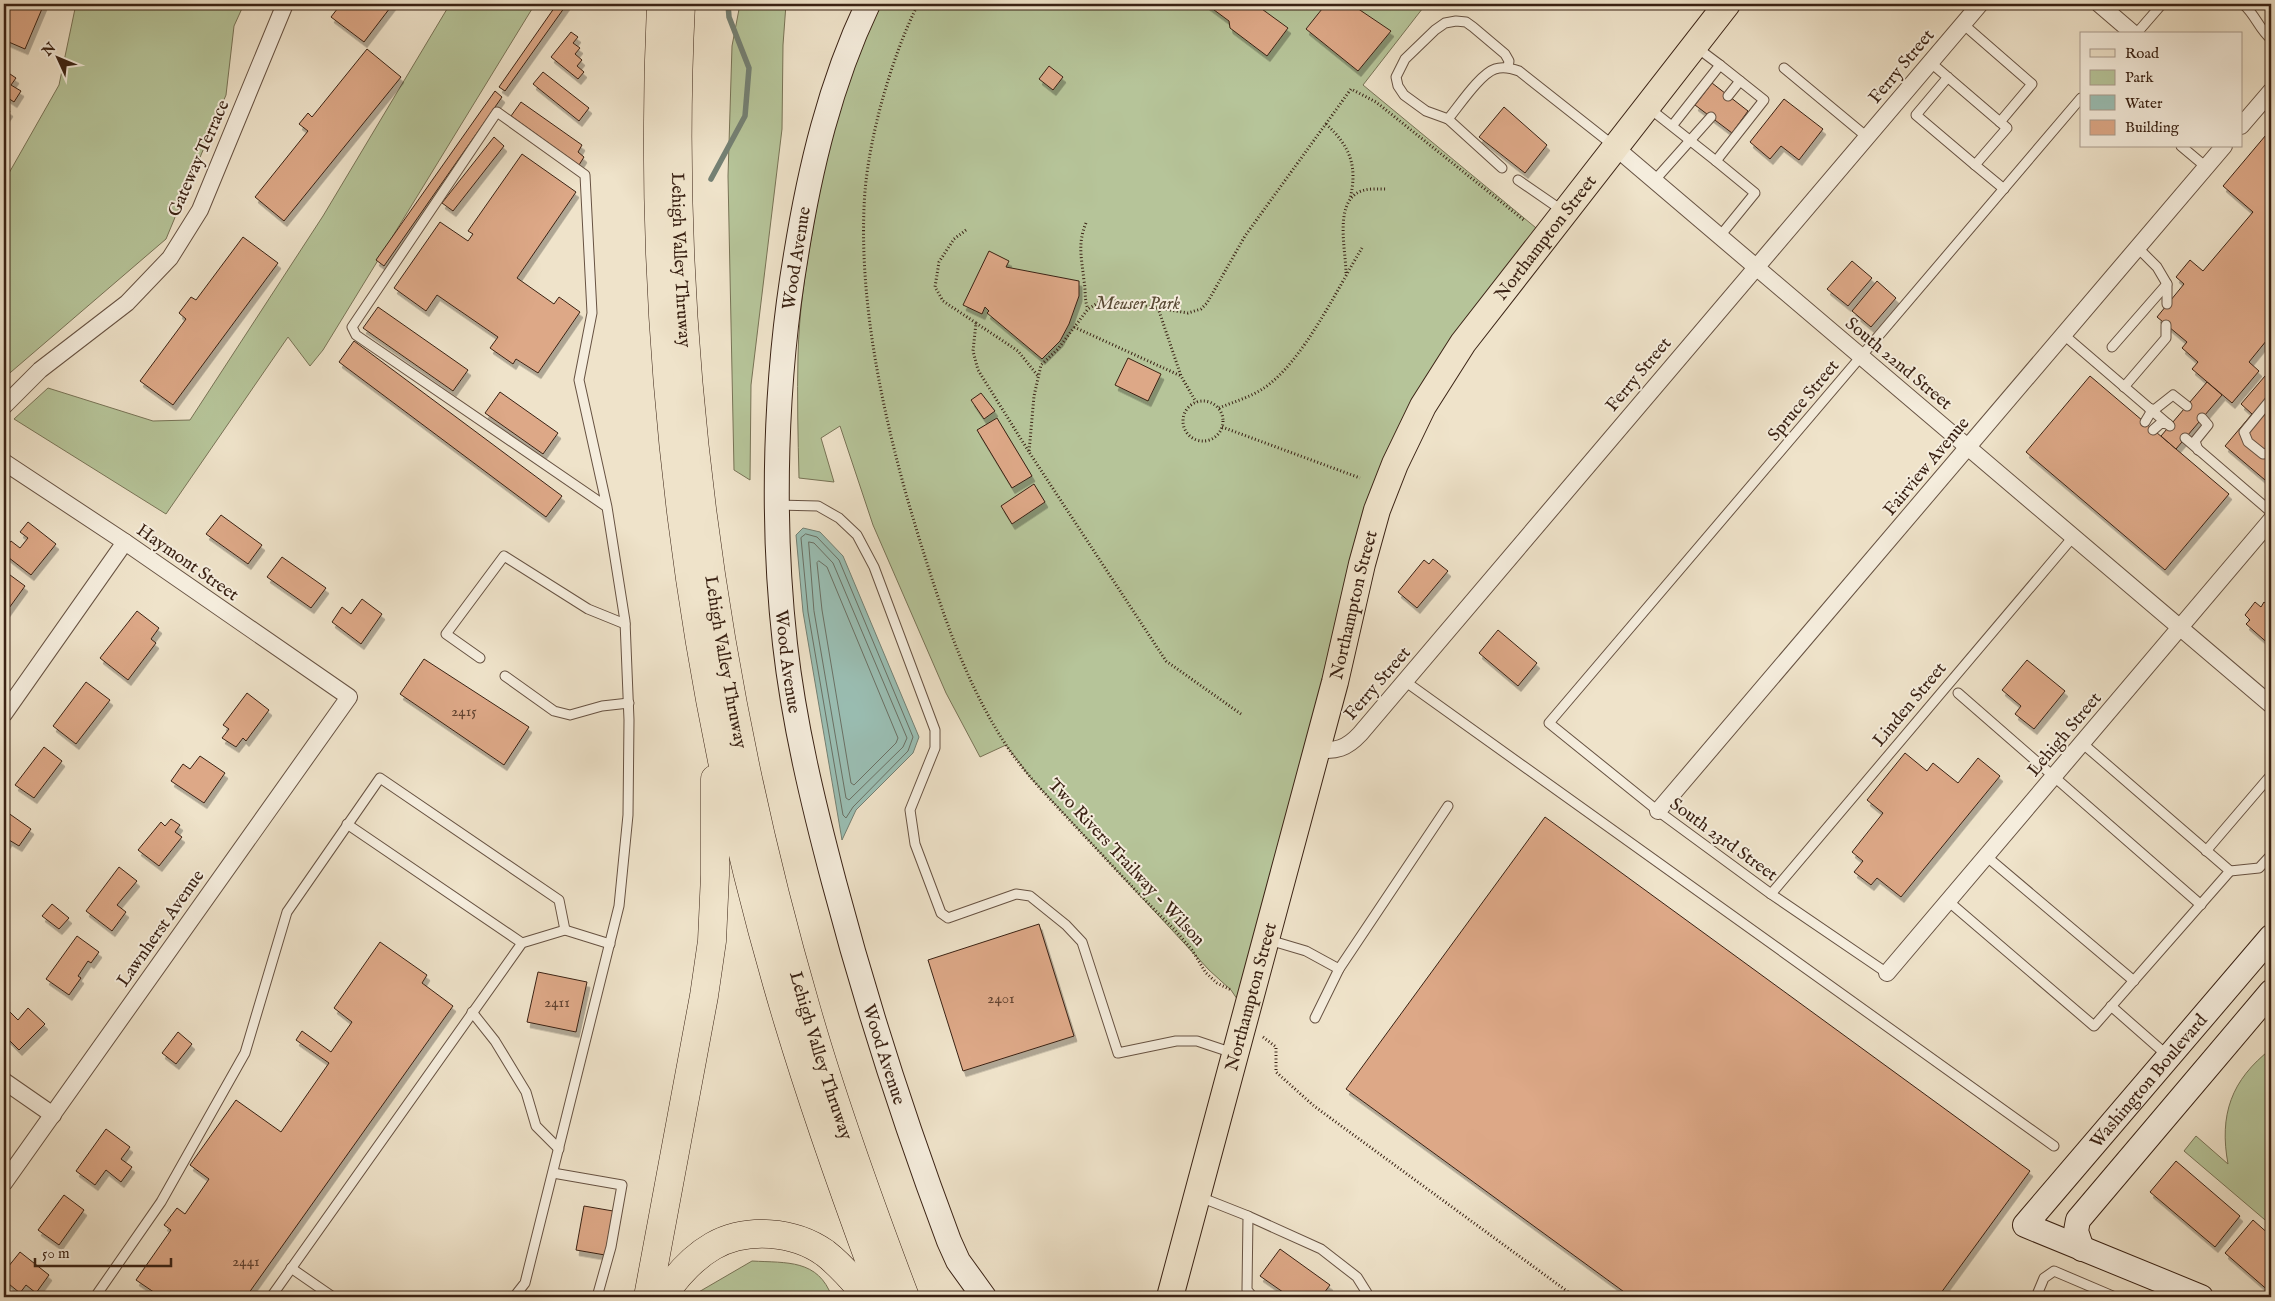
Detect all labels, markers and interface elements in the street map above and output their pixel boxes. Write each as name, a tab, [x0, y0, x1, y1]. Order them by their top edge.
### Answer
street label: Ferry Street	[1864, 25, 1940, 109]
north arrow	[32, 32, 82, 82]
legend	[2080, 32, 2242, 148]
text: N	[38, 39, 60, 61]
text: Road	[2125, 44, 2160, 63]
text: Park	[2125, 68, 2155, 87]
text: Water	[2125, 94, 2163, 113]
street label: Gateway Terrace	[163, 97, 235, 221]
text: Building	[2125, 118, 2180, 137]
street label: Northampton Street	[1490, 171, 1602, 306]
street label: Lehigh Valley Thruway	[665, 172, 696, 348]
street label: Wood Avenue	[778, 205, 817, 311]
park label: Meuser Park	[1096, 293, 1180, 316]
street label: South 22nd Street	[1840, 313, 1956, 416]
street label: Ferry Street	[1601, 333, 1677, 417]
street label: Spruce Street	[1763, 355, 1845, 446]
street label: Fairview Avenue	[1879, 413, 1975, 521]
street label: Haymont Street	[131, 519, 243, 607]
street label: Northampton Street	[1326, 528, 1384, 682]
street label: Lehigh Valley Thruway	[698, 574, 752, 751]
street label: Wood Avenue	[769, 609, 805, 715]
street label: Ferry Street	[1340, 642, 1416, 726]
street label: Linden Street	[1868, 658, 1952, 752]
street label: Lehigh Street	[2023, 688, 2107, 782]
house number: 2415	[451, 702, 477, 721]
street label: Two Rivers Trailway - Wilson	[1042, 774, 1210, 952]
street label: South 23rd Street	[1665, 793, 1782, 887]
street label: Lawnherst Avenue	[112, 866, 210, 992]
street label: Northampton Street	[1221, 920, 1283, 1074]
street label: Lehigh Valley Thruway	[783, 969, 857, 1143]
house number: 2401	[987, 989, 1015, 1008]
house number: 2411	[544, 993, 570, 1012]
street label: Wood Avenue	[856, 1002, 910, 1108]
street label: Washington Boulevard	[2086, 1010, 2213, 1153]
scale bar	[35, 1236, 171, 1268]
text: 50 m	[42, 1244, 70, 1263]
house number: 2441	[232, 1252, 260, 1271]

